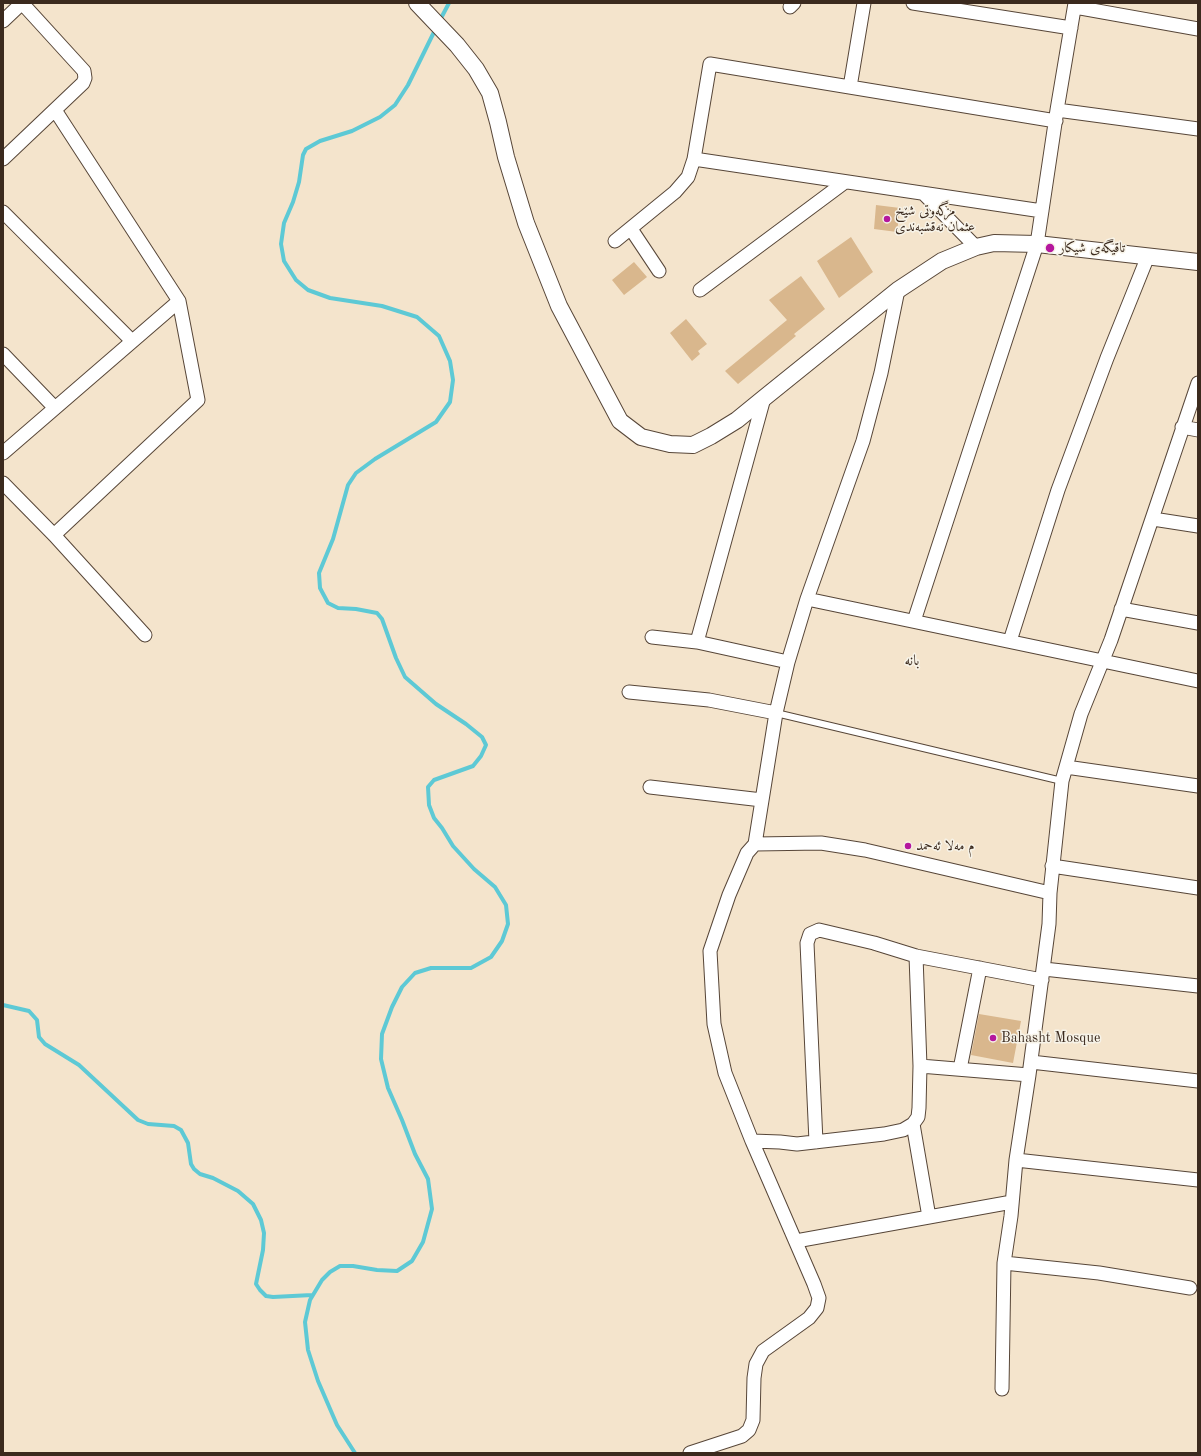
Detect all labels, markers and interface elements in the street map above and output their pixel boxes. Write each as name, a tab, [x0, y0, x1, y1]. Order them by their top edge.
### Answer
place label: مزگەوتی شێخ عثمان نەقشبەندی	[895, 203, 975, 236]
marker: مزگەوتی شێخ عثمان نەقشبەندی	[882, 214, 892, 224]
place label: تاقیگەی شیکار	[1059, 240, 1125, 256]
marker: تاقیگەی شیکار	[1044, 242, 1056, 254]
district label: بانە	[905, 652, 919, 670]
place label: م مەلا ئەحمد	[916, 838, 975, 854]
marker: م مەلا ئەحمد	[903, 841, 913, 851]
place label: Bahasht Mosque	[1001, 1030, 1100, 1046]
marker: Bahasht Mosque	[988, 1033, 998, 1043]

